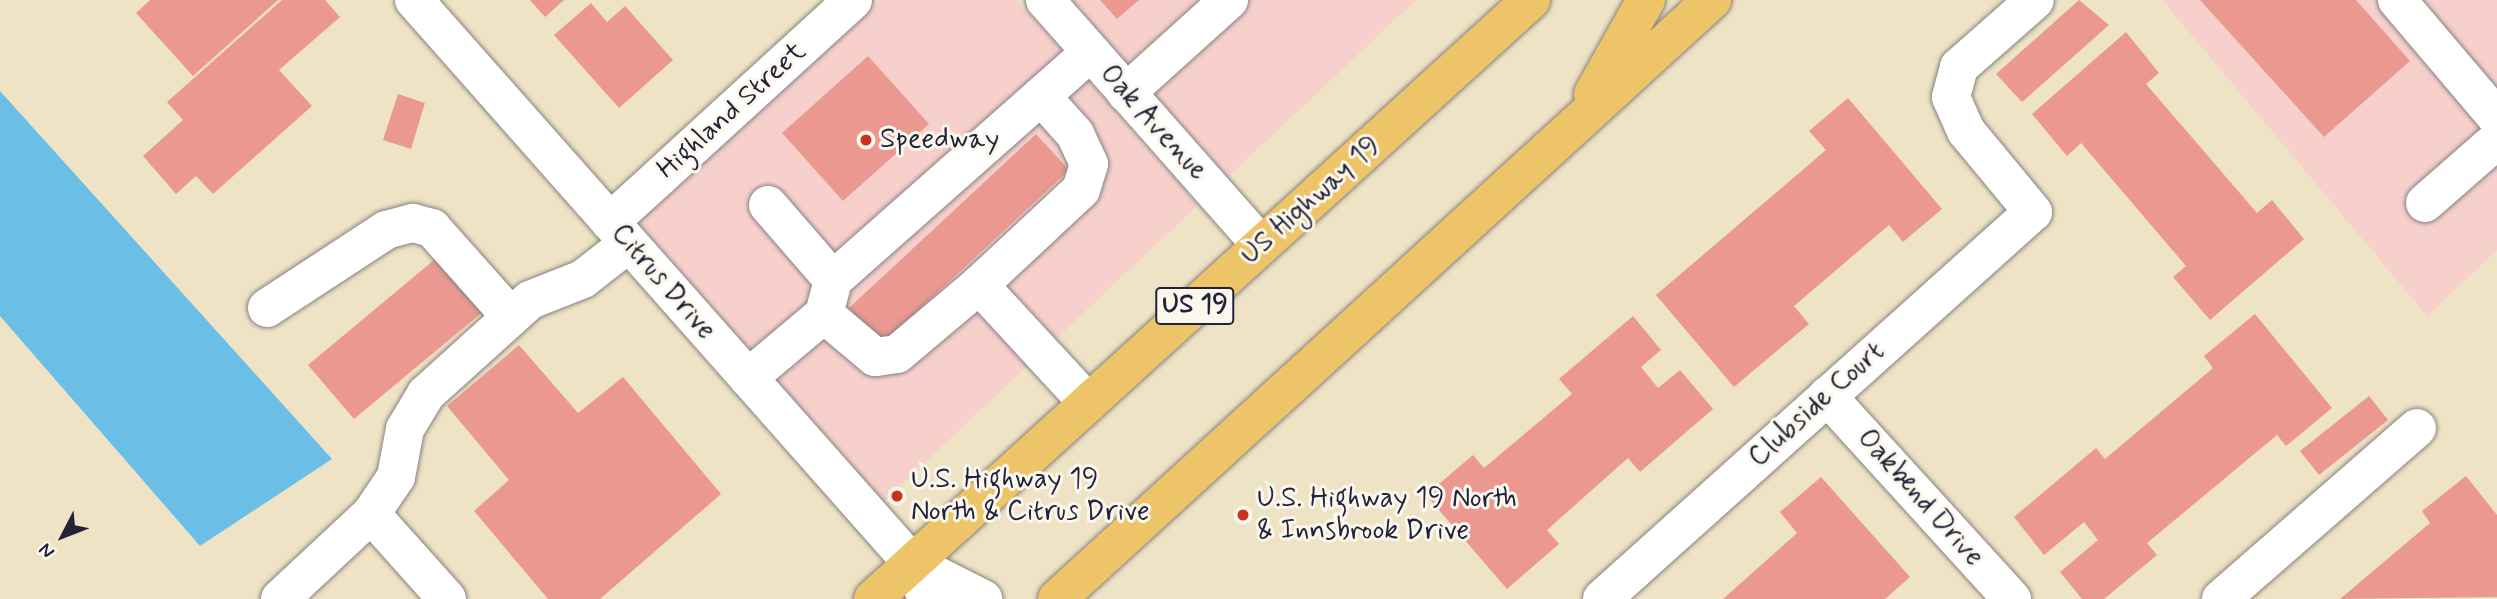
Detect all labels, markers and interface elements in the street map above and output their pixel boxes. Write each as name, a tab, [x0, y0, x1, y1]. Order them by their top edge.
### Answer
street label: Highland Street	[651, 35, 813, 187]
street label: Oak Avenue	[1093, 59, 1213, 187]
place label: Speedway	[880, 123, 999, 157]
street label: US Highway 19	[1234, 130, 1388, 272]
marker: Speedway	[858, 132, 874, 148]
street label: Citrus Drive	[604, 218, 722, 346]
road number: US 19	[1155, 284, 1235, 328]
street label: Clubside Court	[1740, 333, 1894, 477]
street label: Oakbend Drive	[1850, 423, 1990, 573]
place label: U.S. Highway 19 North & Citrus Drive	[911, 463, 1148, 529]
place label: U.S. Highway 19 North & Innsbrook Drive	[1257, 482, 1517, 548]
marker: U.S. Highway 19 North & Citrus Drive	[889, 488, 905, 504]
north arrow	[28, 501, 98, 571]
marker: U.S. Highway 19 North & Innsbrook Drive	[1235, 507, 1251, 523]
text: N	[33, 537, 61, 563]

